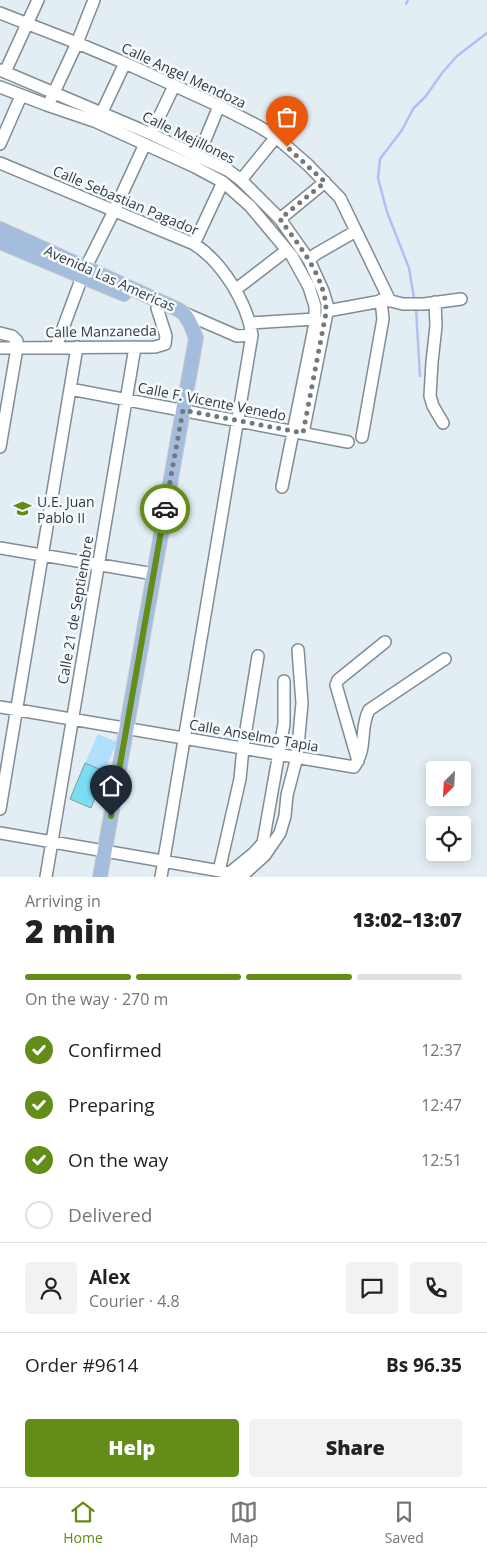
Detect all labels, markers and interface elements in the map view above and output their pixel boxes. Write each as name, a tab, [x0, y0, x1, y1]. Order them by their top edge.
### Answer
street label: Calle Angel Mendoza	[119, 38, 249, 112]
pin	[266, 96, 308, 147]
icon: bag	[273, 103, 301, 131]
street label: Calle Mejillones	[139, 106, 239, 168]
street label: Calle Sebastian Pagador	[50, 161, 202, 239]
street label: Avenida Las Americas	[42, 241, 179, 316]
street label: Calle Manzaneda	[45, 321, 157, 341]
street label: Calle F. Vicente Venedo	[136, 377, 288, 425]
courier	[140, 484, 190, 534]
place label: U.E. Juan Pablo II	[37, 492, 95, 527]
icon: car	[151, 495, 179, 523]
school or university icon: U.E. Juan Pablo II	[13, 499, 33, 519]
street label: Calle 21 de Septiembre	[53, 534, 97, 686]
street label: Calle Anselmo Tapia	[188, 714, 320, 756]
north arrow	[426, 761, 471, 806]
map controls	[426, 761, 471, 861]
pin	[90, 765, 132, 816]
icon: home	[97, 772, 125, 800]
button: locate	[426, 816, 471, 861]
text: Arriving in	[25, 890, 101, 912]
text: 13:02–13:07	[352, 907, 462, 933]
text: 2 min	[25, 909, 116, 952]
text: On the way · 270 m	[25, 988, 168, 1010]
icon: check	[25, 1036, 53, 1064]
text: Confirmed	[68, 1037, 162, 1063]
text: 12:37	[421, 1039, 462, 1061]
icon: check	[25, 1091, 53, 1119]
text: Preparing	[68, 1092, 155, 1118]
text: 12:47	[421, 1094, 462, 1116]
icon: check	[25, 1146, 53, 1174]
text: On the way	[68, 1147, 168, 1173]
text: 12:51	[421, 1149, 462, 1171]
text: Delivered	[68, 1202, 152, 1228]
button: person	[25, 1262, 77, 1314]
button: chat	[346, 1262, 398, 1314]
button: phone	[410, 1262, 462, 1314]
text: Alex	[89, 1264, 130, 1290]
text: Courier · 4.8	[89, 1290, 180, 1312]
text: Order #9614	[25, 1352, 138, 1378]
text: Bs 96.35	[386, 1352, 462, 1378]
button: Help	[25, 1419, 239, 1477]
button: Share	[249, 1419, 462, 1477]
tab: Home	[63, 1498, 103, 1547]
tab: Map	[229, 1498, 258, 1547]
tab: Saved	[385, 1498, 424, 1547]

